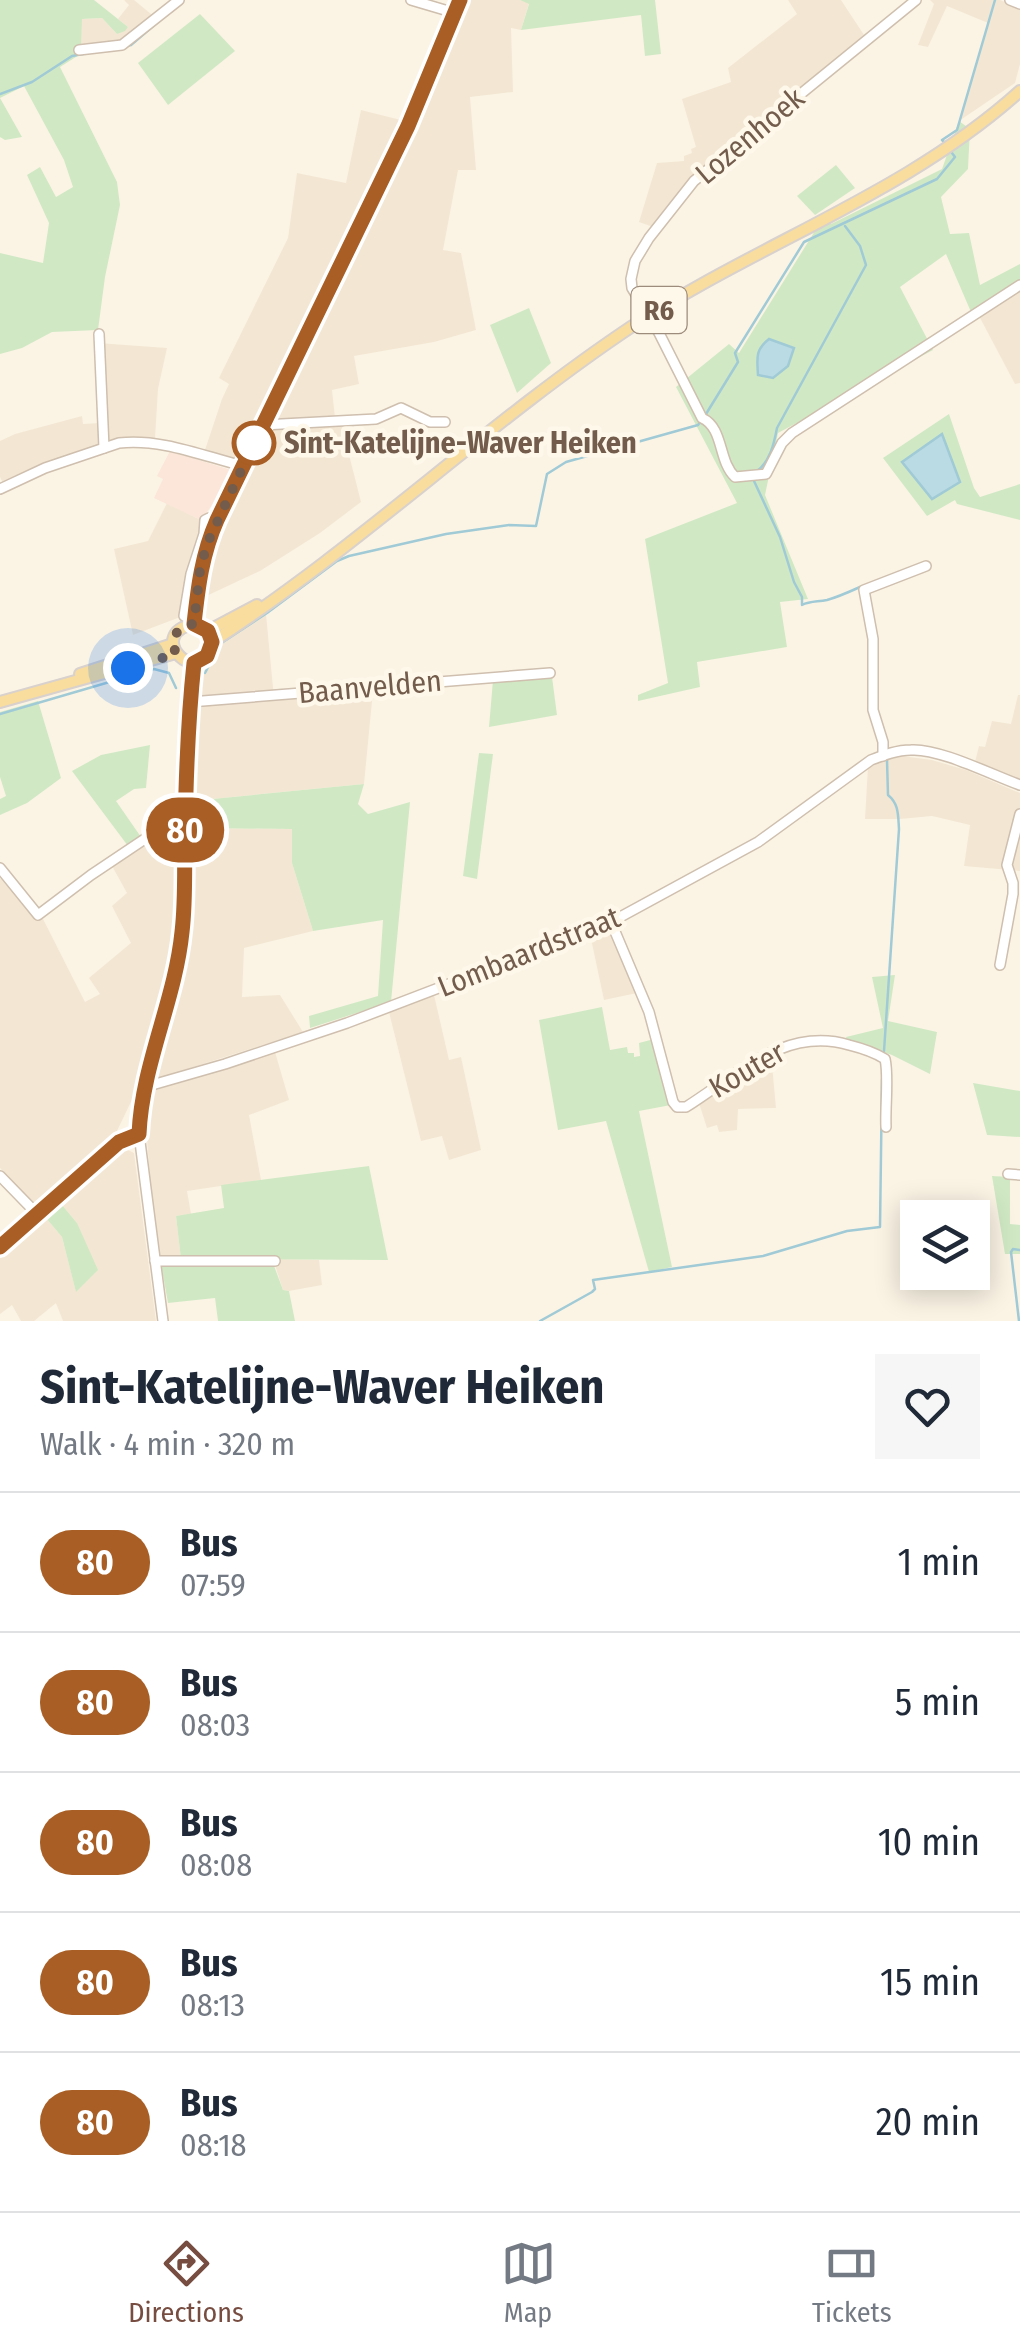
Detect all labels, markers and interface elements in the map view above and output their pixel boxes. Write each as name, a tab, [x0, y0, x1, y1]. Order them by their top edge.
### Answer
street label: Lozenhoek	[688, 80, 812, 192]
road number: R6	[632, 287, 686, 333]
marker: Sint-Katelijne-Waver Heiken	[233, 422, 275, 464]
place label: Sint-Katelijne-Waver Heiken	[284, 425, 637, 461]
your location	[103, 643, 153, 693]
street label: Baanvelden	[297, 663, 443, 711]
line badge: 80	[140, 798, 230, 862]
text: 80	[166, 809, 204, 851]
street label: Lombaardstraat	[433, 899, 626, 1005]
street label: Kouter	[703, 1034, 792, 1106]
map controls	[900, 1200, 990, 1290]
button: layers	[900, 1200, 990, 1290]
button: heart	[875, 1354, 980, 1459]
text: Sint-Katelijne-Waver Heiken	[40, 1358, 604, 1416]
text: Walk · 4 min · 320 m	[40, 1425, 295, 1463]
text: Bus	[180, 1520, 238, 1566]
text: 1 min	[897, 1539, 980, 1585]
text: 80	[76, 1541, 114, 1583]
text: 07:59	[180, 1566, 246, 1604]
text: Bus	[180, 1660, 238, 1706]
text: 5 min	[895, 1679, 980, 1725]
text: 80	[76, 1681, 114, 1723]
text: 08:03	[180, 1706, 250, 1744]
text: Bus	[180, 1800, 238, 1846]
text: 10 min	[878, 1819, 980, 1865]
text: 80	[76, 1821, 114, 1863]
text: 08:08	[180, 1846, 252, 1884]
text: Bus	[180, 1940, 238, 1986]
text: 15 min	[880, 1959, 980, 2005]
text: 80	[76, 1961, 114, 2003]
text: 08:13	[180, 1986, 245, 2024]
text: Bus	[180, 2080, 238, 2126]
text: 20 min	[876, 2099, 980, 2145]
text: 80	[76, 2101, 114, 2143]
text: 08:18	[180, 2126, 247, 2164]
tab: Directions	[128, 2236, 244, 2329]
tab: Map	[501, 2236, 556, 2329]
tab: Tickets	[812, 2236, 892, 2329]

